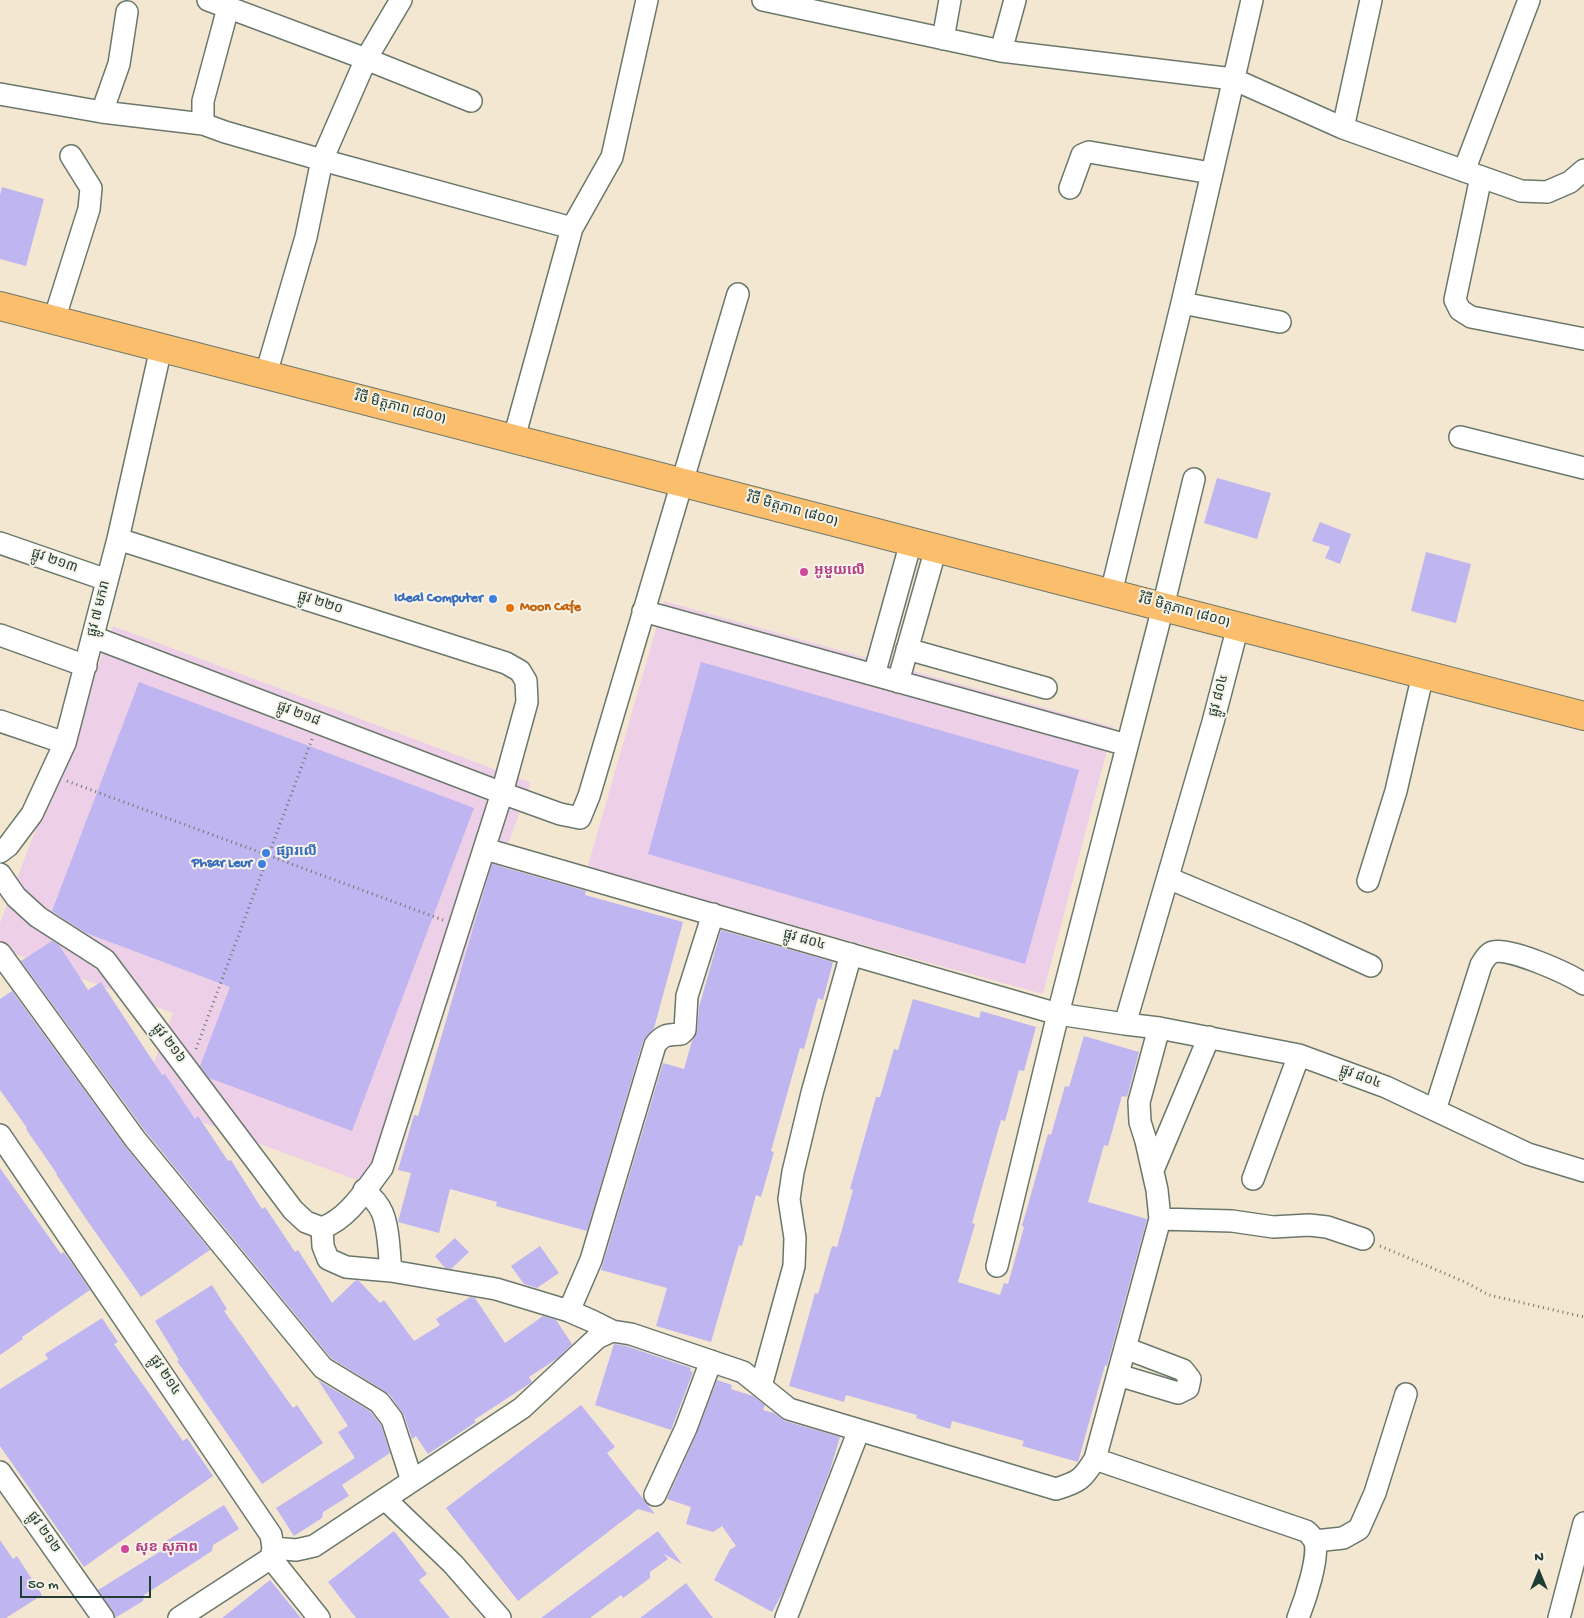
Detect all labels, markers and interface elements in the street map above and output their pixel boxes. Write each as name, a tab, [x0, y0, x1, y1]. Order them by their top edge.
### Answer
street label: វិថី មិត្តភាព (៨០០)	[352, 389, 448, 429]
street label: វិថី មិត្តភាព (៨០០)	[744, 491, 840, 531]
street label: ផ្លូវ ២១៣	[28, 546, 80, 578]
place label: អូមួយលេី	[814, 564, 865, 580]
marker: អូមួយលេី	[798, 566, 810, 578]
street label: ផ្លូវ ៧ មករា	[85, 579, 115, 639]
street label: ផ្លូវ ២២០	[295, 589, 345, 619]
place label: Ideal Computer	[394, 591, 483, 607]
street label: វិថី មិត្តភាព (៨០០)	[1136, 592, 1232, 632]
marker: Ideal Computer	[487, 593, 499, 605]
place label: Moon Cafe	[520, 600, 581, 616]
marker: Moon Cafe	[504, 602, 516, 614]
street label: ផ្លូវ ៨០៤	[1207, 673, 1233, 719]
street label: ផ្លូវ ២១៨	[274, 699, 322, 731]
place label: ផ្សារលើ	[276, 845, 317, 861]
marker: ផ្សារលើ	[260, 847, 272, 859]
place label: Phsar Leur	[192, 856, 252, 872]
marker: Phsar Leur	[256, 858, 268, 870]
street label: ផ្លូវ ៨០៤	[781, 927, 827, 955]
street label: ផ្លូវ ២១៦	[148, 1021, 188, 1067]
street label: ផ្លូវ ៨០៤	[1337, 1062, 1383, 1094]
street label: ផ្លូវ ២១៤	[144, 1353, 184, 1399]
street label: ផ្លូវ ២១២	[23, 1509, 63, 1557]
place label: សុខ សុភាព	[135, 1541, 198, 1557]
marker: សុខ សុភាព	[119, 1543, 131, 1555]
north arrow	[1514, 1548, 1564, 1598]
text: N	[1534, 1549, 1544, 1566]
scale bar	[22, 1566, 154, 1598]
text: 50 m	[28, 1576, 59, 1594]

